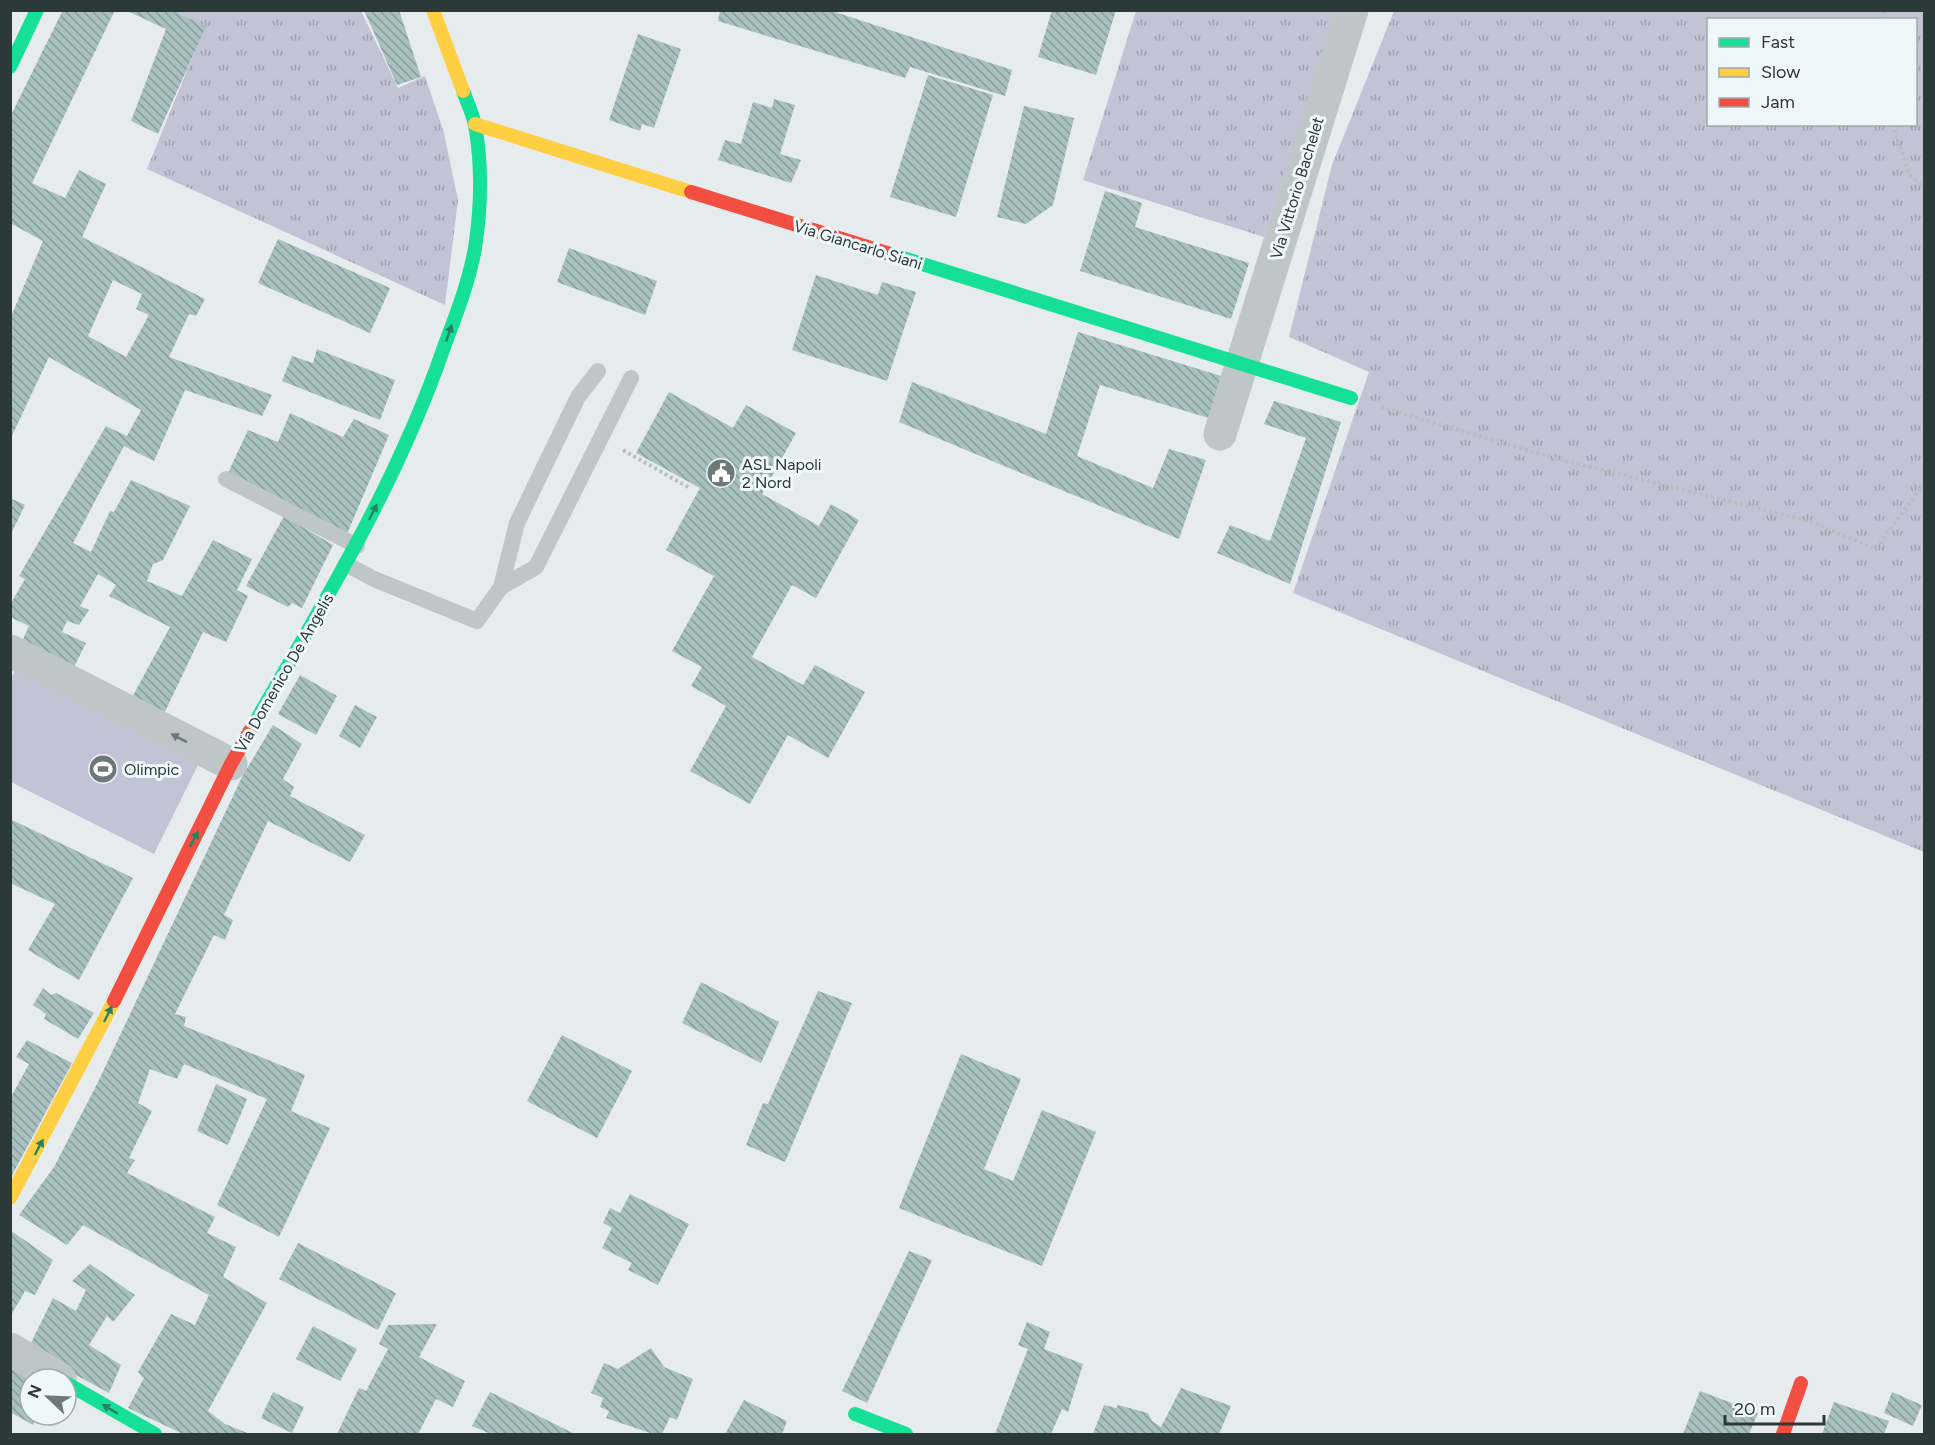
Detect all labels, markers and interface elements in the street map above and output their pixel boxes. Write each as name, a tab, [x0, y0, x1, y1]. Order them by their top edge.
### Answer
legend	[1707, 18, 1917, 126]
text: Fast	[1761, 31, 1795, 53]
text: Slow	[1761, 61, 1800, 83]
text: Jam	[1761, 91, 1795, 113]
street label: Via Vittorio Bachelet	[1266, 114, 1328, 262]
street label: Via Giancarlo Siani	[792, 216, 924, 274]
one-way arrow	[445, 324, 455, 342]
place label: ASL Napoli 2 Nord	[742, 455, 821, 492]
public building icon: ASL Napoli 2 Nord	[705, 457, 737, 489]
one-way arrow	[369, 504, 378, 521]
street label: Via Domenico De Angelis	[231, 590, 337, 756]
one-way arrow	[170, 733, 187, 743]
sports icon: Olimpic	[87, 753, 119, 785]
place label: Olimpic	[124, 760, 179, 779]
one-way arrow	[189, 830, 198, 847]
one-way arrow	[103, 1005, 112, 1022]
one-way arrow	[34, 1138, 44, 1155]
north arrow	[18, 1367, 78, 1427]
text: N	[23, 1382, 46, 1401]
scale bar	[1725, 1388, 1824, 1426]
text: 20 m	[1734, 1398, 1775, 1420]
one-way arrow	[102, 1404, 118, 1415]

